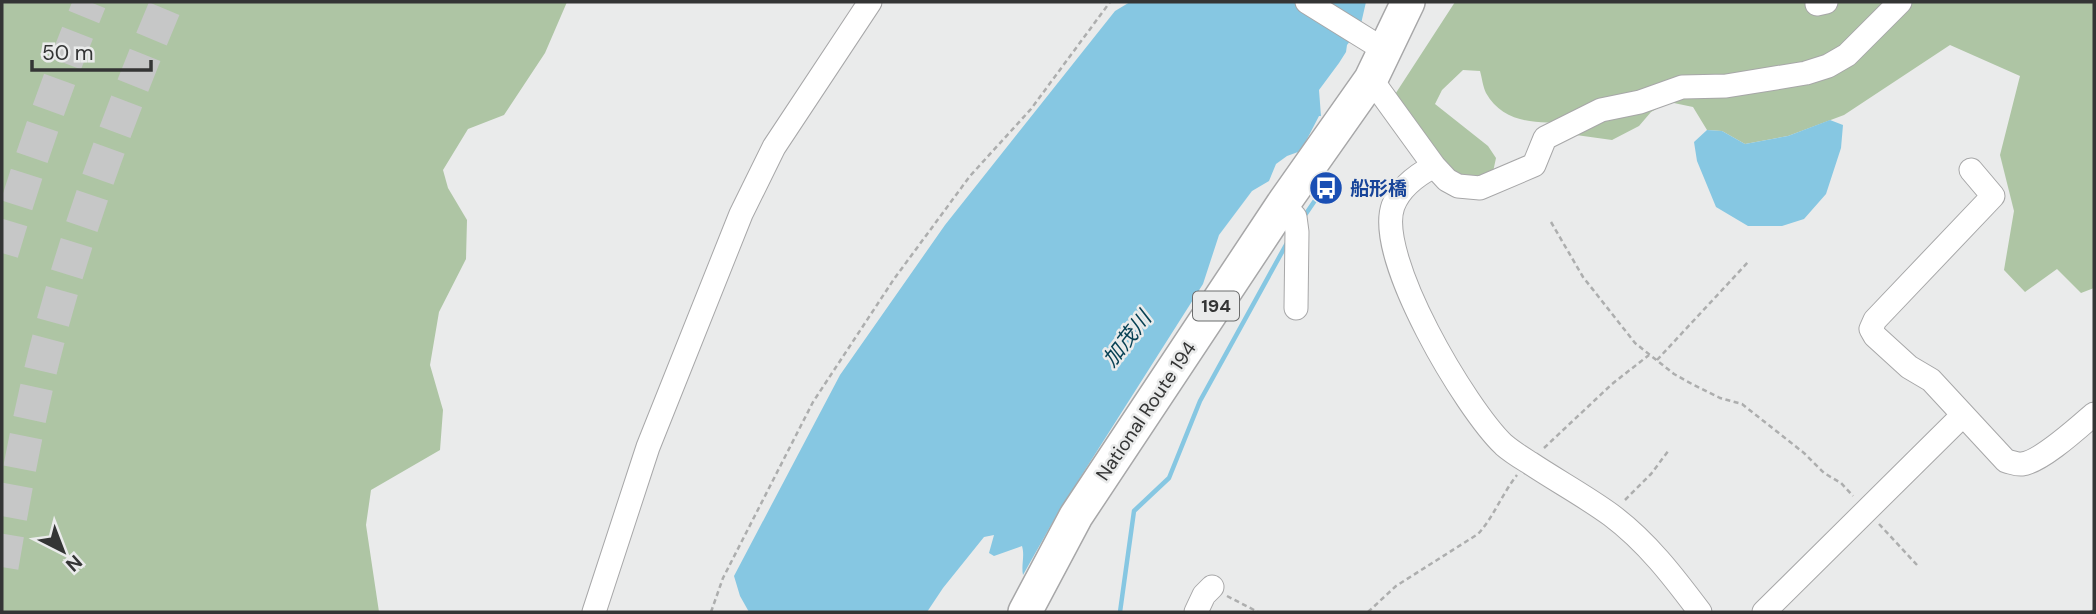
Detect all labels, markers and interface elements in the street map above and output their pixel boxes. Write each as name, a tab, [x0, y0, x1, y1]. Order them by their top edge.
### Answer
scale bar	[32, 28, 150, 72]
text: 50 m	[42, 39, 93, 67]
bus stop icon: 船形橋	[1307, 169, 1345, 207]
place label: 船形橋	[1350, 176, 1407, 201]
road number: 194	[1193, 292, 1239, 320]
water label: 加茂川	[1097, 304, 1159, 372]
street label: National Route 194	[1090, 337, 1202, 485]
north arrow	[28, 516, 98, 586]
text: N	[61, 549, 88, 577]

